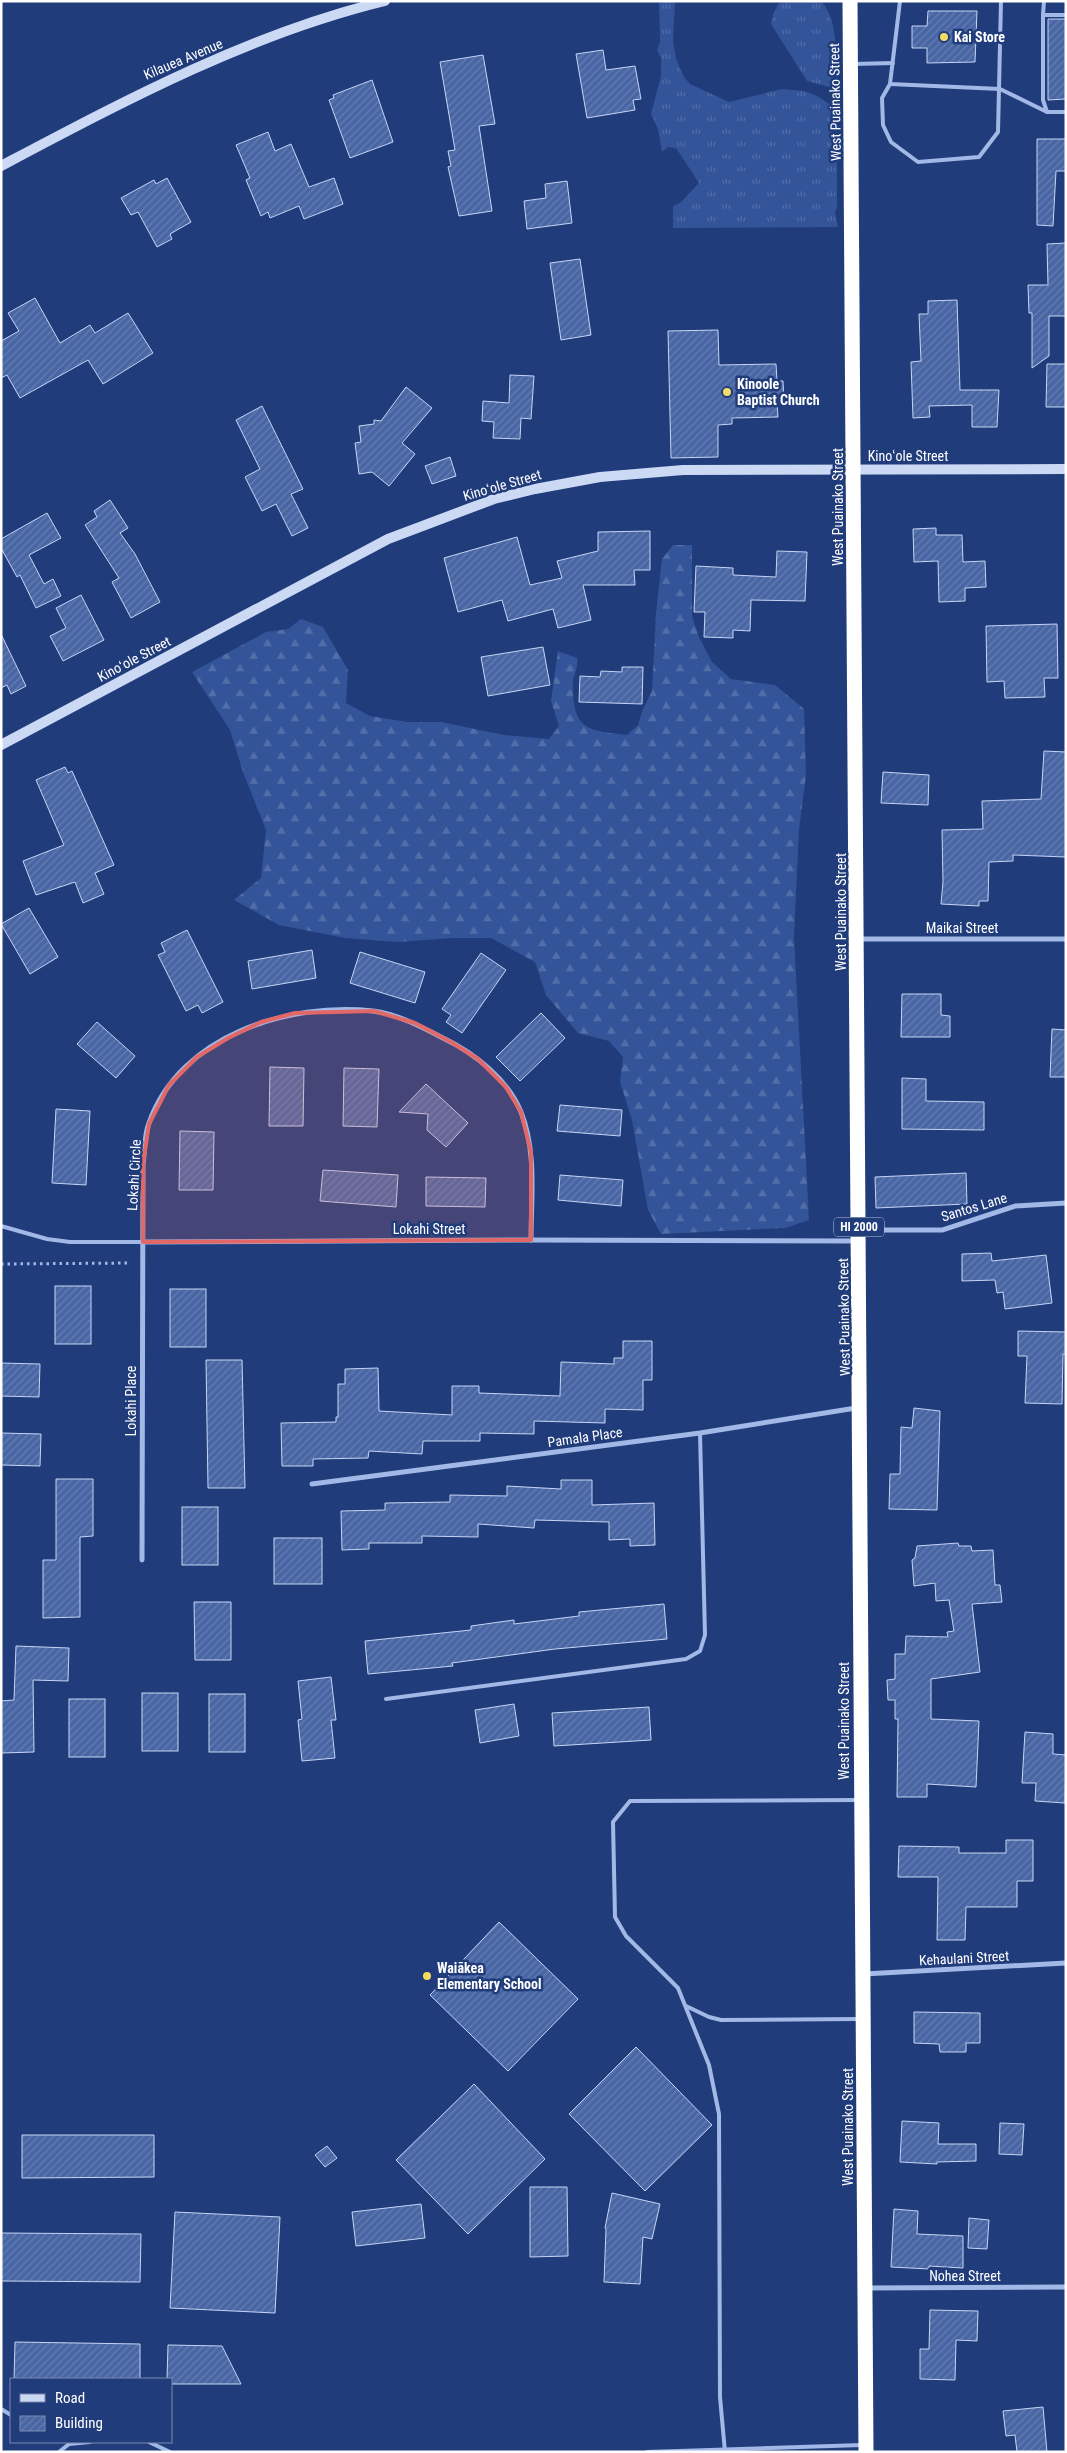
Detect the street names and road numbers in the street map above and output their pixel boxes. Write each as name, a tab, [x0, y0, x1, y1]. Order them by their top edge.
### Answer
street label: Kilauea Avenue	[141, 35, 225, 83]
street label: West Puainako Street	[826, 43, 844, 161]
street label: West Puainako Street	[830, 448, 846, 566]
street label: Kinoʻole Street	[868, 448, 948, 464]
street label: Kinoʻole Street	[461, 466, 543, 504]
street label: Kinoʻole Street	[95, 633, 173, 685]
street label: West Puainako Street	[833, 853, 849, 971]
street label: Maikai Street	[926, 920, 998, 936]
street label: Lokahi Circle	[124, 1138, 144, 1211]
street label: Santos Lane	[939, 1189, 1009, 1225]
road number: HI 2000	[834, 1218, 884, 1236]
street label: Lokahi Street	[393, 1221, 465, 1237]
street label: West Puainako Street	[835, 1258, 853, 1376]
street label: Lokahi Place	[123, 1365, 139, 1436]
street label: Pamala Place	[547, 1424, 624, 1450]
street label: West Puainako Street	[836, 1662, 852, 1780]
street label: Kehaulani Street	[919, 1948, 1009, 1968]
street label: West Puainako Street	[840, 2068, 856, 2186]
street label: Nohea Street	[929, 2268, 1001, 2284]

